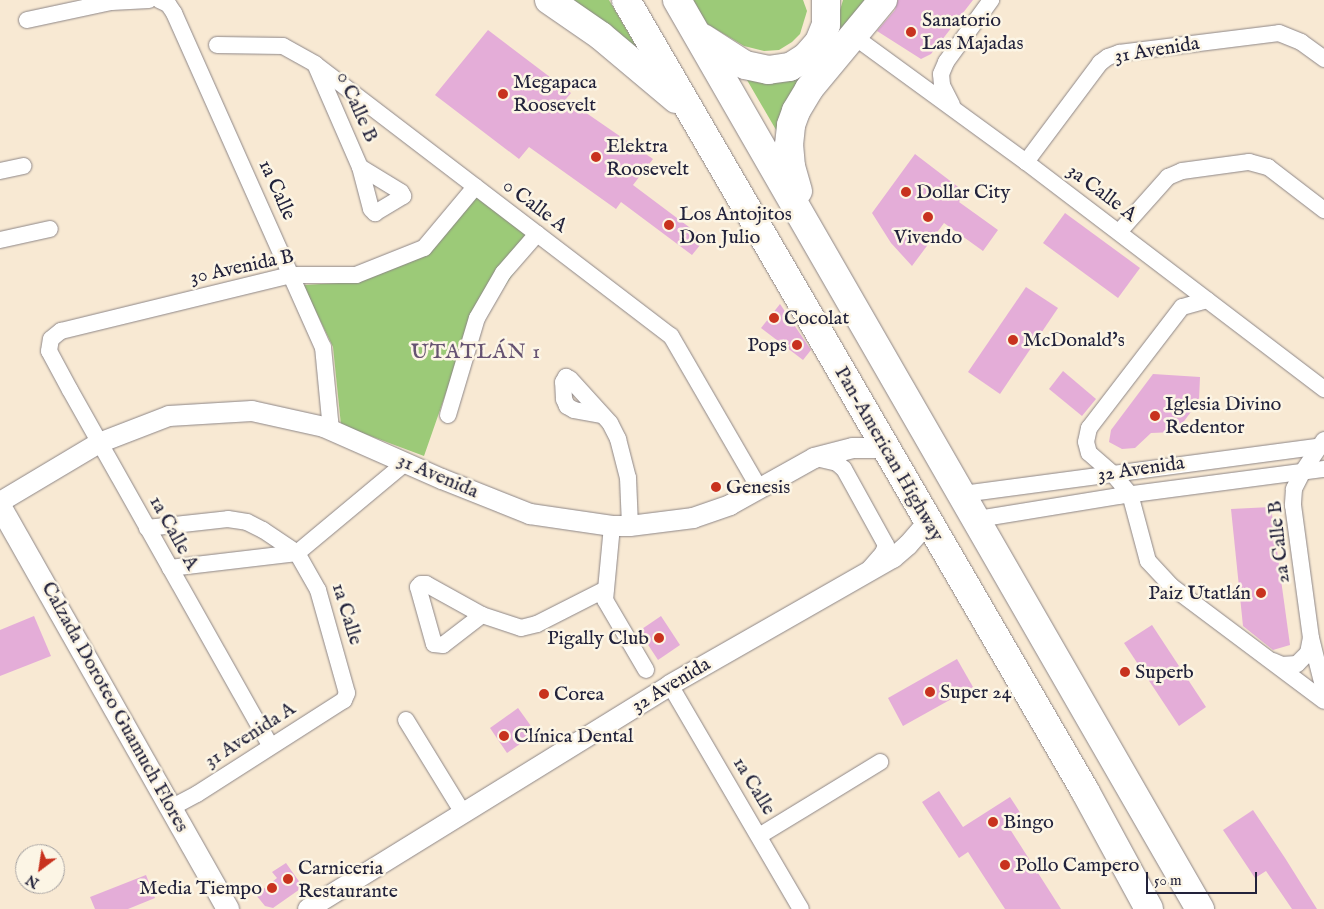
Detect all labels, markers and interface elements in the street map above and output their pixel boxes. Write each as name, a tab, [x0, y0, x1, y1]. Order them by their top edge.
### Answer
place label: Sanatorio Las Majadas	[922, 9, 1023, 56]
marker: Sanatorio Las Majadas	[904, 25, 918, 39]
street label: 31 Avenida	[1113, 31, 1201, 69]
street label: 0 Calle B	[331, 68, 383, 146]
place label: Megapaca Roosevelt	[513, 70, 597, 117]
marker: Megapaca Roosevelt	[497, 88, 509, 100]
place label: Elektra Roosevelt	[606, 134, 689, 181]
marker: Elektra Roosevelt	[590, 151, 602, 163]
street label: 1a Calle	[253, 156, 301, 224]
street label: 3a Calle A	[1062, 159, 1142, 227]
street label: 0 Calle A	[498, 174, 572, 238]
place label: Dollar City	[916, 180, 1010, 204]
marker: Dollar City	[900, 186, 912, 198]
place label: Los Antojitos Don Julio	[679, 202, 792, 249]
marker: Vivendo	[922, 211, 934, 223]
marker: Los Antojitos Don Julio	[663, 219, 675, 231]
place label: Vivendo	[894, 225, 962, 249]
street label: 30 Avenida B	[188, 244, 296, 290]
place label: Cocolat	[784, 306, 849, 330]
marker: Cocolat	[768, 312, 780, 324]
place label: McDonald's	[1023, 328, 1125, 352]
place label: Pops	[747, 333, 787, 357]
marker: McDonald's	[1007, 334, 1019, 346]
marker: Pops	[791, 339, 803, 351]
district label: UTATLÁN 1	[410, 340, 542, 366]
street label: Pan-American Highway	[829, 362, 949, 546]
place label: Iglesia Divino Redentor	[1165, 392, 1281, 439]
marker: Iglesia Divino Redentor	[1149, 410, 1161, 422]
street label: 31 Avenida	[394, 448, 482, 504]
street label: 32 Avenida	[1096, 451, 1186, 487]
place label: Genesis	[726, 475, 790, 499]
marker: Genesis	[710, 481, 722, 493]
street label: 1a Calle A	[144, 492, 204, 574]
street label: 2a Calle B	[1263, 499, 1295, 585]
street label: Calzada Doroteo Guamuch Flores	[36, 578, 194, 836]
street label: 1a Calle	[326, 580, 368, 648]
place label: Paiz Utatlán	[1148, 581, 1251, 605]
marker: Paiz Utatlán	[1255, 587, 1267, 599]
place label: Pigally Club	[547, 626, 649, 650]
marker: Pigally Club	[653, 632, 665, 644]
street label: 32 Avenida	[627, 652, 715, 718]
place label: Superb	[1135, 660, 1194, 684]
marker: Superb	[1119, 666, 1131, 678]
place label: Super 24	[940, 680, 1012, 704]
place label: Corea	[554, 682, 604, 706]
marker: Super 24	[924, 686, 936, 698]
marker: Corea	[538, 688, 550, 700]
street label: 31 Avenida A	[200, 697, 300, 773]
place label: Clínica Dental	[514, 724, 633, 748]
marker: Clínica Dental	[498, 730, 510, 742]
street label: 1a Calle	[727, 753, 781, 819]
place label: Bingo	[1003, 810, 1054, 834]
marker: Bingo	[987, 816, 999, 828]
north arrow	[15, 844, 65, 894]
place label: Pollo Campero	[1015, 853, 1139, 877]
place label: Carniceria Restaurante	[298, 856, 398, 903]
marker: Pollo Campero	[999, 859, 1011, 871]
scale bar	[1149, 862, 1260, 894]
text: N	[23, 870, 43, 892]
text: 50 m	[1154, 871, 1182, 890]
marker: Carniceria Restaurante	[282, 873, 294, 885]
place label: Media Tiempo	[139, 876, 262, 900]
marker: Media Tiempo	[266, 882, 278, 894]

